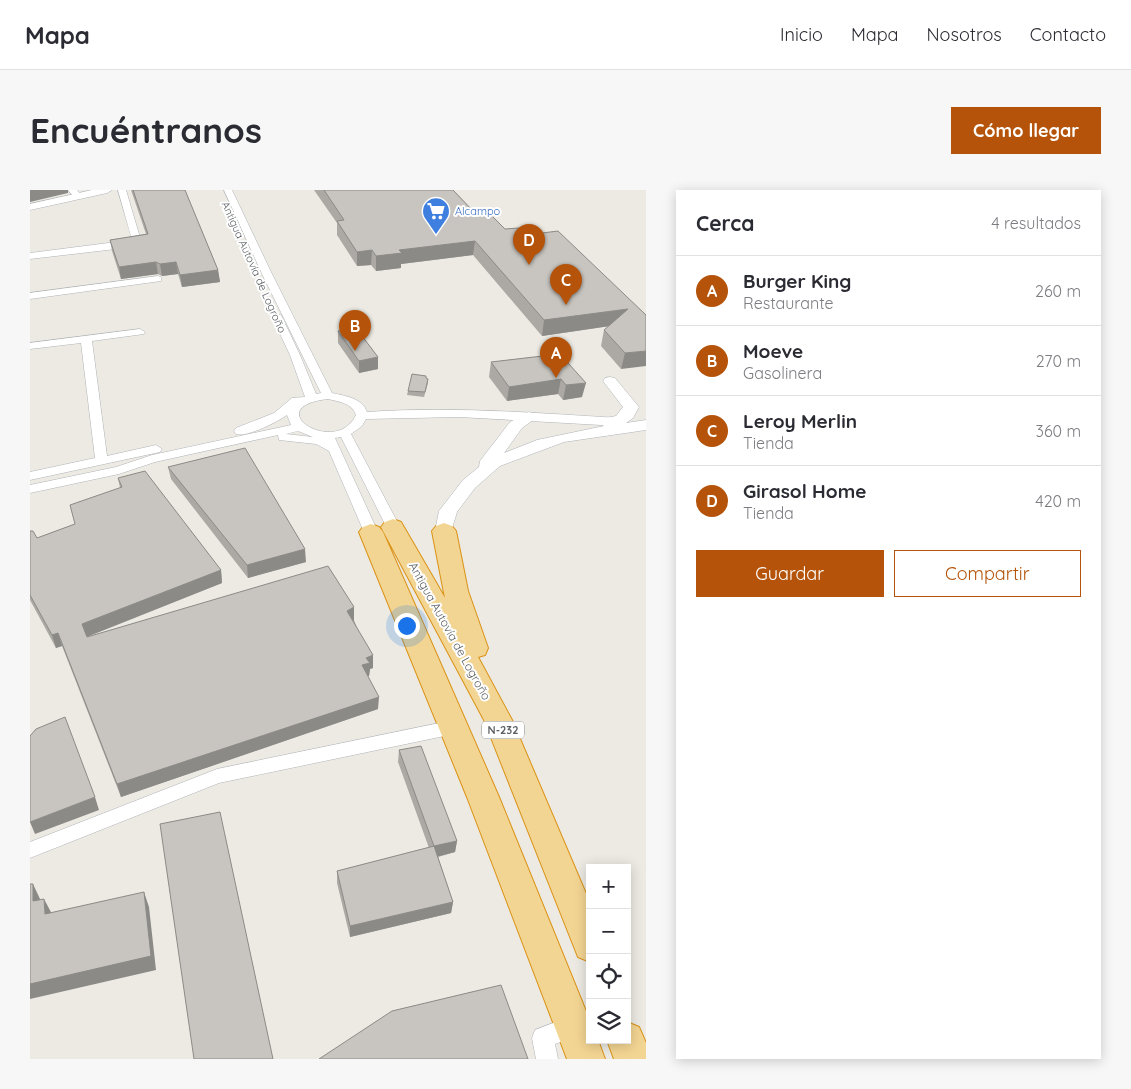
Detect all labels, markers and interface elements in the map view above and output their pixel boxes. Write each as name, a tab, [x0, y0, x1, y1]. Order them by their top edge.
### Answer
text: Mapa	[25, 20, 90, 50]
text: Inicio	[780, 23, 823, 46]
text: Mapa	[851, 23, 899, 46]
text: Nosotros	[927, 23, 1002, 46]
text: Contacto	[1030, 23, 1106, 46]
button: Cómo llegar	[951, 107, 1101, 154]
text: Encuéntranos	[30, 108, 262, 152]
supermarket icon: Alcampo	[421, 196, 451, 235]
street label: Antigua Autovía de Logroño	[219, 199, 290, 335]
place label: Alcampo	[455, 204, 501, 218]
text: Cerca	[696, 210, 754, 236]
text: 4 resultados	[991, 213, 1081, 233]
pin: D	[513, 224, 545, 265]
pin: C	[550, 264, 582, 305]
text: Burger King	[743, 269, 851, 293]
text: A	[707, 281, 717, 301]
text: 260 m	[1035, 281, 1081, 301]
text: Restaurante	[743, 293, 834, 313]
pin: B	[339, 310, 371, 351]
pin: A	[540, 337, 572, 378]
text: Moeve	[743, 339, 803, 363]
text: B	[707, 351, 717, 371]
text: 270 m	[1036, 351, 1081, 371]
text: Gasolinera	[743, 363, 822, 383]
text: Leroy Merlin	[743, 409, 857, 433]
text: C	[707, 421, 717, 441]
text: 360 m	[1036, 421, 1081, 441]
text: Tienda	[743, 433, 794, 453]
text: Girasol Home	[743, 479, 866, 503]
text: D	[706, 491, 718, 511]
text: 420 m	[1035, 491, 1081, 511]
text: Tienda	[743, 503, 794, 523]
button: Guardar	[696, 550, 884, 597]
button: Compartir	[894, 550, 1081, 597]
street label: Antigua Autovía de Logroño	[406, 559, 494, 703]
your location	[394, 613, 420, 639]
road number: N-232	[482, 722, 524, 738]
map controls	[586, 864, 631, 1044]
button: +	[586, 864, 631, 909]
button: −	[586, 909, 631, 954]
button: locate	[586, 954, 631, 999]
button: layers	[586, 999, 631, 1044]

